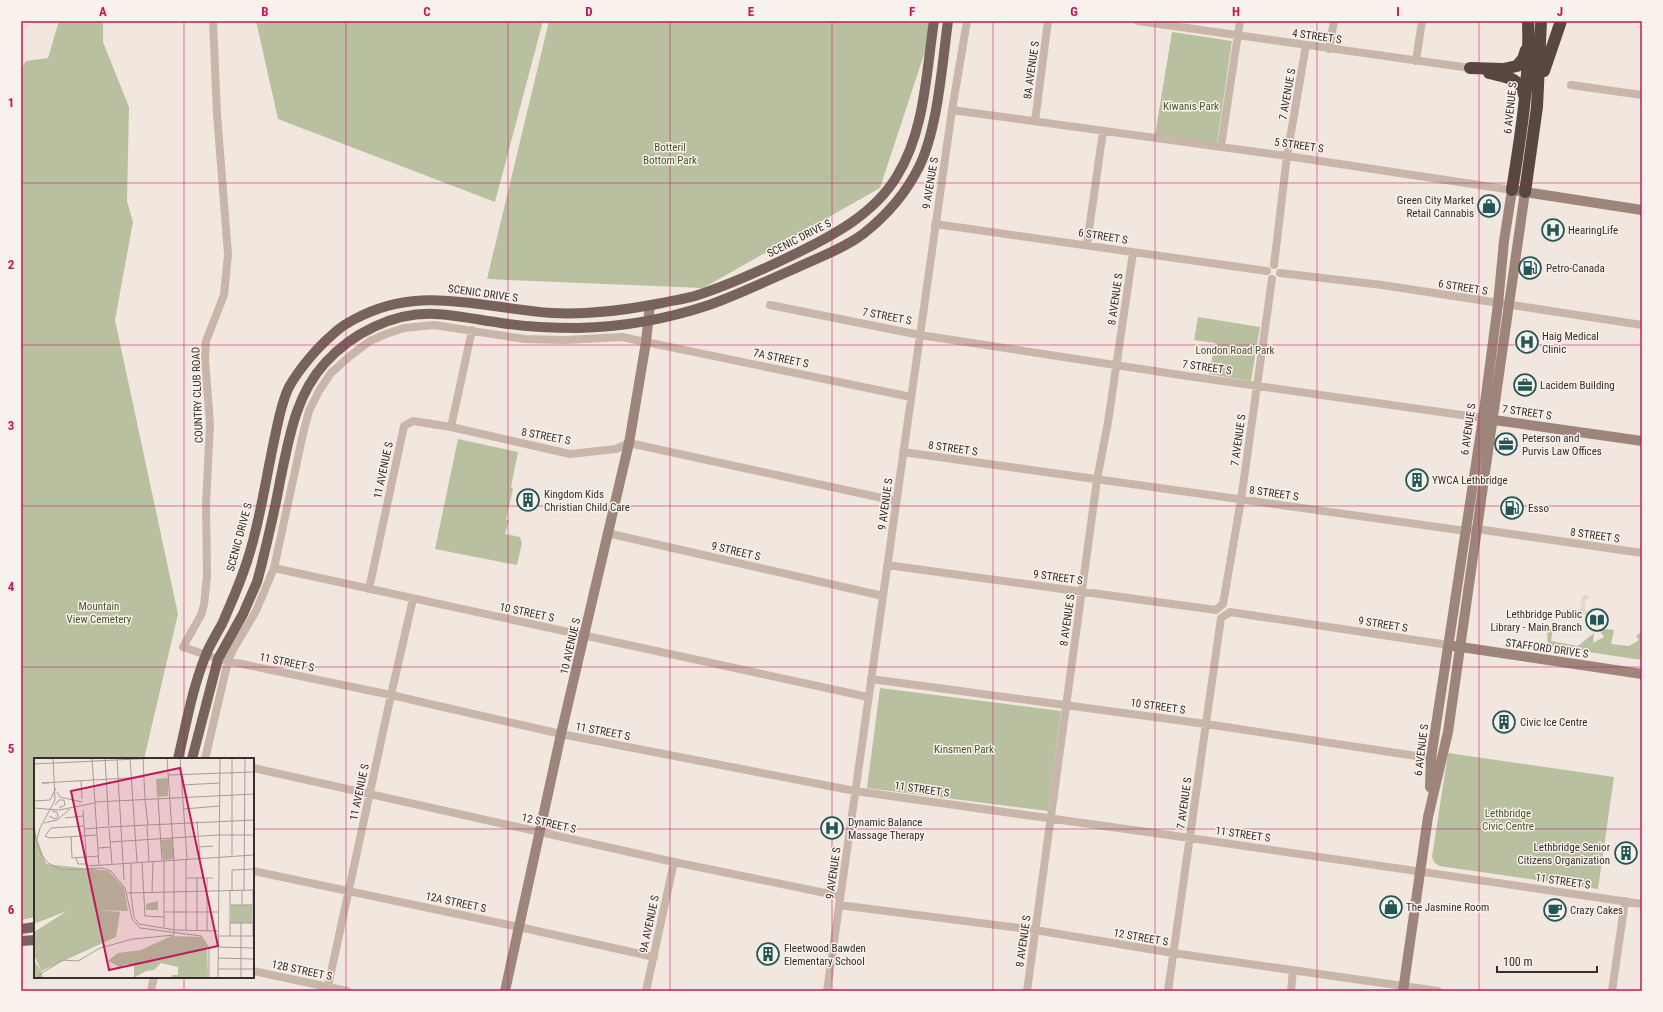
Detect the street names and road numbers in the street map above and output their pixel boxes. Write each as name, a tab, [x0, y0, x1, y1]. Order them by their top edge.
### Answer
street label: 4 STREET S	[1291, 27, 1343, 46]
street label: 8A AVENUE S	[1021, 40, 1042, 100]
street label: 7 AVENUE S	[1277, 67, 1298, 121]
street label: 6 AVENUE S	[1501, 81, 1520, 135]
street label: 5 STREET S	[1273, 136, 1325, 155]
street label: 9 AVENUE S	[920, 156, 941, 210]
street label: SCENIC DRIVE S	[765, 217, 834, 260]
street label: 6 STREET S	[1077, 226, 1129, 247]
street label: 8 AVENUE S	[1105, 272, 1126, 326]
street label: 6 STREET S	[1437, 277, 1489, 298]
street label: SCENIC DRIVE S	[447, 282, 519, 305]
street label: 7 STREET S	[861, 305, 913, 328]
street label: 7A STREET S	[752, 346, 810, 371]
street label: COUNTRY CLUB ROAD	[189, 347, 206, 443]
street label: 7 STREET S	[1181, 358, 1233, 377]
street label: 6 AVENUE S	[1458, 402, 1479, 456]
street label: 7 STREET S	[1501, 403, 1553, 422]
street label: 7 AVENUE S	[1228, 413, 1249, 467]
street label: 8 STREET S	[520, 425, 572, 448]
street label: 8 STREET S	[927, 439, 979, 458]
street label: 11 AVENUE S	[371, 440, 396, 500]
street label: 9 AVENUE S	[875, 477, 896, 531]
street label: 8 STREET S	[1248, 484, 1300, 503]
street label: SCENIC DRIVE S	[224, 501, 255, 573]
street label: 8 STREET S	[1569, 526, 1621, 545]
street label: 9 STREET S	[710, 540, 762, 564]
street label: 9 STREET S	[1032, 568, 1084, 587]
street label: 8 AVENUE S	[1057, 593, 1078, 647]
street label: 10 STREET S	[498, 600, 556, 625]
street label: 9 STREET S	[1357, 614, 1409, 635]
street label: 10 AVENUE S	[558, 616, 583, 676]
street label: STAFFORD DRIVE S	[1504, 636, 1590, 661]
street label: 11 STREET S	[258, 650, 316, 675]
street label: 10 STREET S	[1130, 696, 1187, 717]
street label: 11 STREET S	[574, 720, 632, 743]
street label: 6 AVENUE S	[1412, 723, 1431, 777]
street label: 11 AVENUE S	[347, 762, 372, 822]
street label: 7 AVENUE S	[1174, 776, 1195, 830]
street label: 11 STREET S	[894, 779, 951, 800]
street label: 12 STREET S	[520, 811, 578, 836]
street label: 11 STREET S	[1215, 824, 1272, 845]
street label: 9 AVENUE S	[823, 846, 844, 900]
street label: 11 STREET S	[1535, 871, 1592, 892]
street label: 12A STREET S	[424, 890, 488, 915]
street label: 9A AVENUE S	[637, 894, 662, 954]
street label: 8 AVENUE S	[1013, 914, 1034, 968]
street label: 12 STREET S	[1112, 926, 1170, 949]
street label: 12B STREET S	[270, 958, 334, 983]

